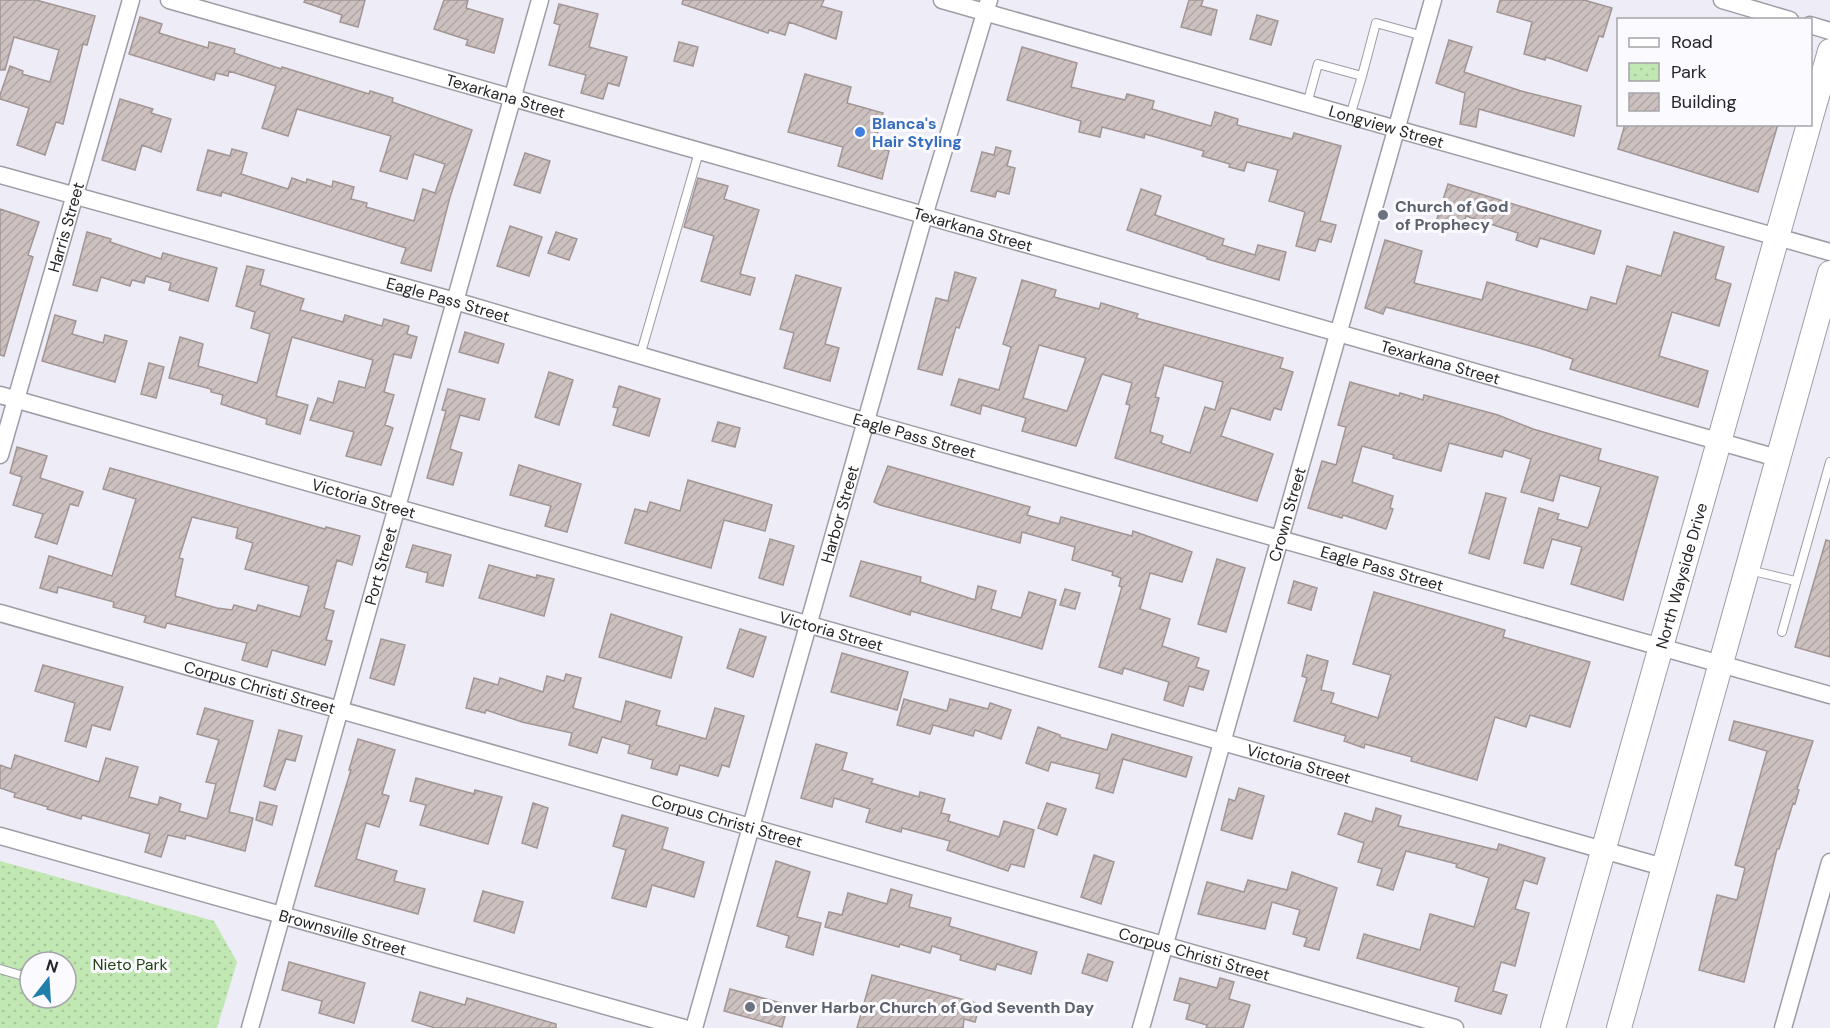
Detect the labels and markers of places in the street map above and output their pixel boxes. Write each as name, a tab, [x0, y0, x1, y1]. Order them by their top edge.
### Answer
place label: Blanca's Hair Styling	[872, 113, 962, 152]
marker: Blanca's Hair Styling	[853, 125, 867, 139]
place label: Church of God of Prophecy	[1395, 196, 1508, 235]
marker: Church of God of Prophecy	[1376, 208, 1390, 222]
place label: Denver Harbor Church of God Seventh Day	[762, 997, 1095, 1018]
marker: Denver Harbor Church of God Seventh Day	[743, 1000, 757, 1014]

